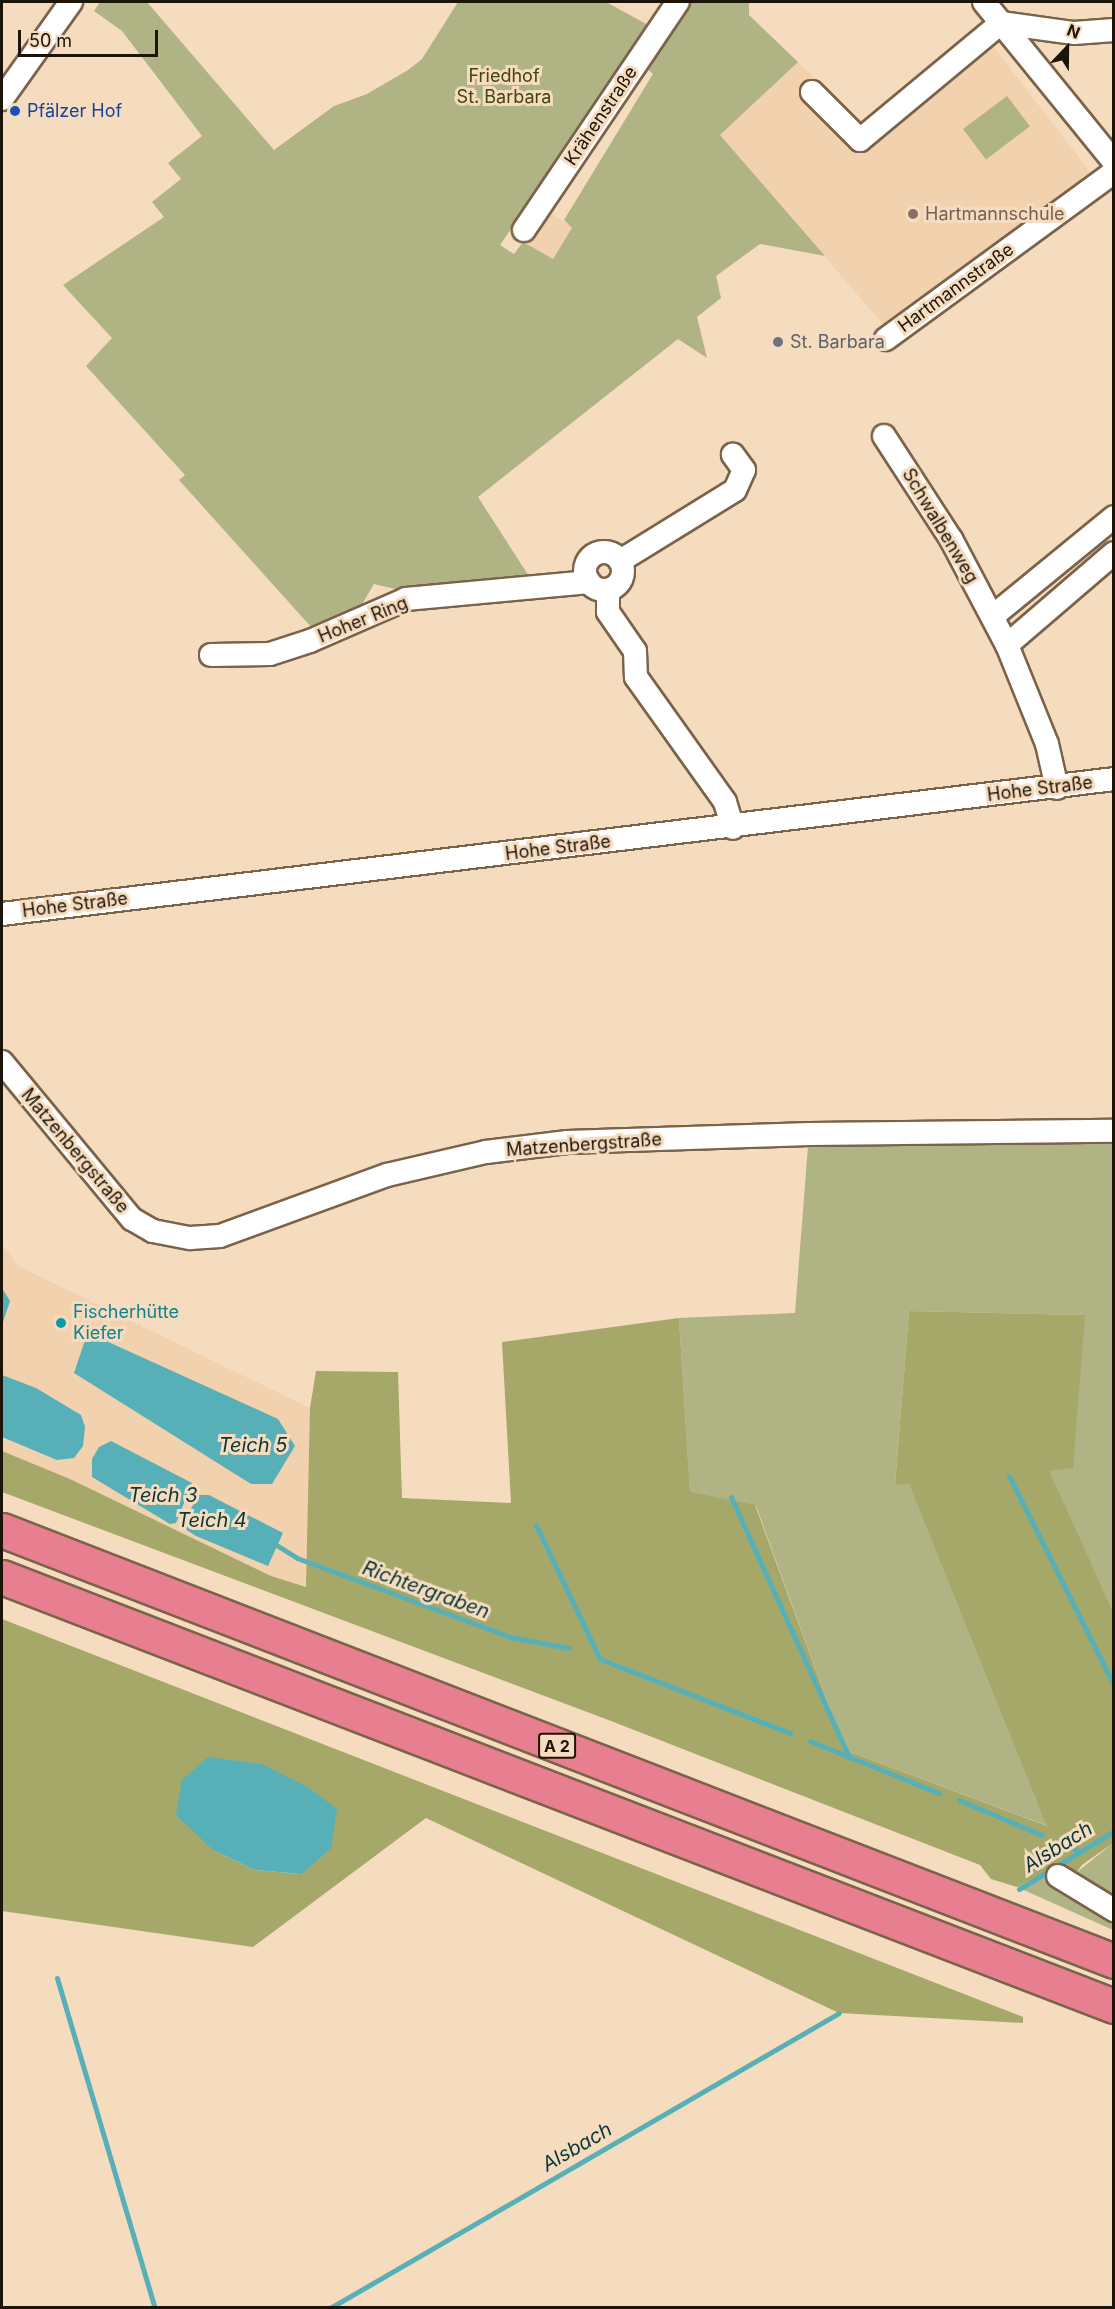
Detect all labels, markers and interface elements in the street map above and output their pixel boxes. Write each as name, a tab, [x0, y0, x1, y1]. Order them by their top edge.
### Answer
scale bar	[21, 18, 160, 56]
north arrow	[1037, 18, 1097, 78]
text: N	[1064, 20, 1083, 43]
text: 50 m	[29, 30, 72, 51]
street label: Krähenstraße	[560, 62, 642, 170]
park label: Friedhof St. Barbara	[457, 66, 551, 109]
place label: Pfälzer Hof	[27, 100, 122, 122]
marker: Pfälzer Hof	[8, 104, 22, 118]
place label: Hartmannschule	[925, 203, 1064, 225]
marker: Hartmannschule	[906, 207, 920, 221]
street label: Hartmannstraße	[894, 239, 1018, 337]
place label: St. Barbara	[790, 331, 885, 353]
marker: St. Barbara	[771, 335, 785, 349]
street label: Schwalbenweg	[897, 465, 983, 587]
street label: Hoher Ring	[315, 592, 411, 648]
street label: Hohe Straße	[986, 772, 1094, 806]
street label: Hohe Straße	[504, 831, 612, 865]
street label: Hohe Straße	[21, 888, 129, 922]
street label: Matzenbergstraße	[17, 1084, 133, 1218]
street label: Matzenbergstraße	[505, 1129, 663, 1161]
place label: Fischerhütte Kiefer	[73, 1302, 179, 1344]
marker: Fischerhütte Kiefer	[54, 1316, 68, 1330]
water label: Teich 5	[219, 1433, 287, 1457]
water label: Teich 3	[129, 1483, 197, 1507]
water label: Teich 4	[177, 1508, 247, 1532]
water label: Richtergraben	[359, 1556, 493, 1624]
road number: A 2	[538, 1733, 576, 1759]
water label: Alsbach	[1019, 1816, 1097, 1878]
water label: Alsbach	[538, 2117, 616, 2177]

